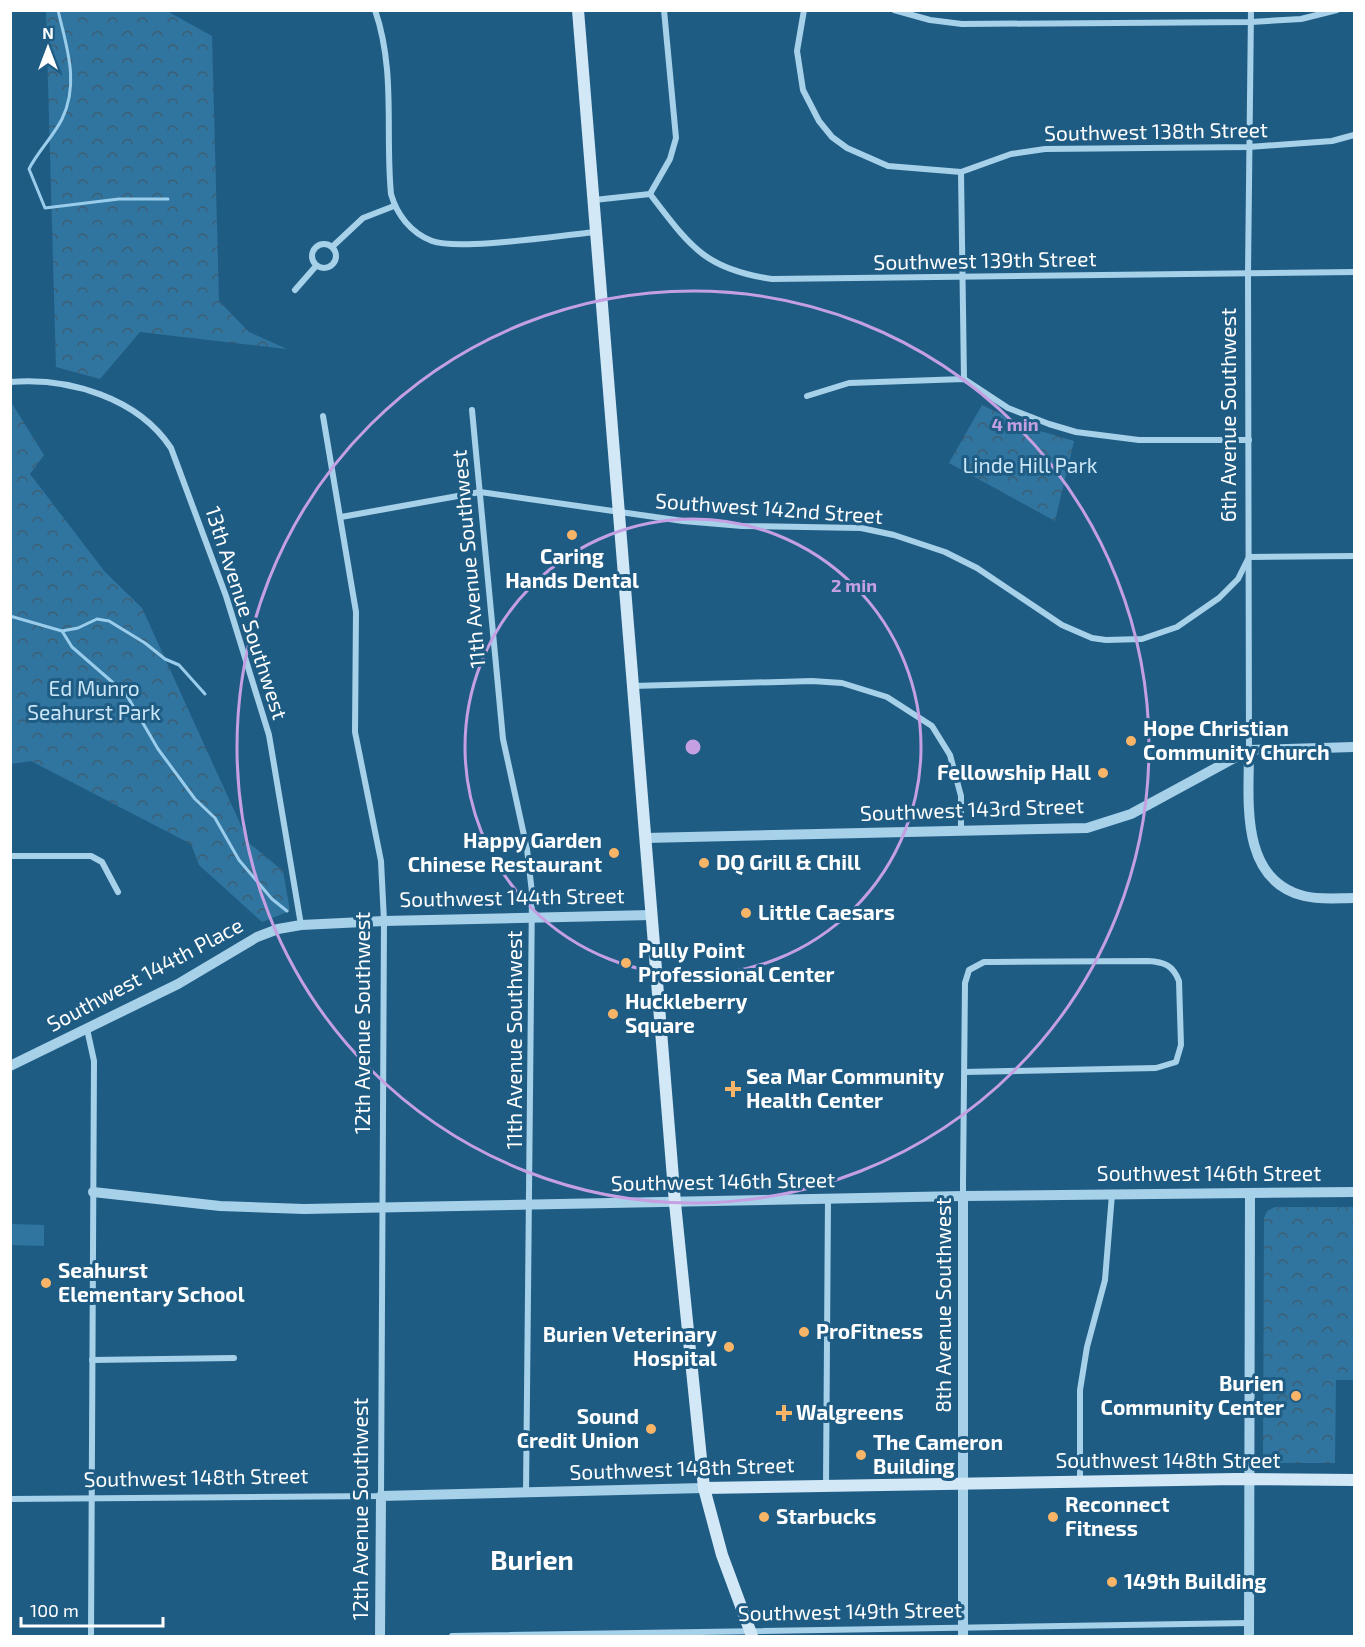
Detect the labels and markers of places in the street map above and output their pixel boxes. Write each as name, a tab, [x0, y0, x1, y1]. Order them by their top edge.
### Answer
marker: Caring Hands Dental	[565, 528, 579, 542]
place label: Caring Hands Dental	[505, 543, 639, 592]
place label: Hope Christian Community Church	[1143, 715, 1330, 765]
marker: Hope Christian Community Church	[1124, 734, 1138, 748]
centre of rings	[683, 737, 703, 757]
place label: Fellowship Hall	[937, 759, 1091, 784]
marker: Fellowship Hall	[1096, 766, 1110, 780]
place label: Happy Garden Chinese Restaurant	[408, 827, 602, 876]
marker: Happy Garden Chinese Restaurant	[607, 846, 621, 860]
place label: DQ Grill & Chill	[716, 849, 861, 875]
marker: DQ Grill & Chill	[697, 856, 711, 870]
place label: Little Caesars	[758, 899, 895, 924]
marker: Little Caesars	[739, 906, 753, 920]
place label: Pully Point Professional Center	[638, 937, 835, 986]
marker: Pully Point Professional Center	[619, 956, 633, 970]
place label: Huckleberry Square	[625, 988, 747, 1037]
marker: Huckleberry Square	[606, 1007, 620, 1021]
place label: Sea Mar Community Health Center	[746, 1063, 944, 1112]
marker: Sea Mar Community Health Center	[724, 1080, 742, 1098]
place label: Seahurst Elementary School	[58, 1257, 245, 1307]
marker: Seahurst Elementary School	[39, 1276, 53, 1290]
place label: ProFitness	[816, 1318, 923, 1343]
place label: Burien Veterinary Hospital	[543, 1321, 717, 1370]
marker: ProFitness	[797, 1325, 811, 1339]
marker: Burien Veterinary Hospital	[722, 1340, 736, 1354]
place label: Burien Community Center	[1101, 1370, 1284, 1420]
marker: Burien Community Center	[1289, 1389, 1303, 1403]
place label: Walgreens	[796, 1399, 904, 1424]
place label: Sound Credit Union	[517, 1403, 639, 1452]
marker: Walgreens	[777, 1406, 791, 1420]
marker: Sound Credit Union	[644, 1422, 658, 1436]
place label: The Cameron Building	[873, 1429, 1003, 1478]
marker: The Cameron Building	[854, 1448, 868, 1462]
place label: Reconnect Fitness	[1065, 1491, 1170, 1540]
place label: Starbucks	[776, 1503, 876, 1528]
marker: Starbucks	[757, 1510, 771, 1524]
marker: Reconnect Fitness	[1046, 1510, 1060, 1524]
place label: 149th Building	[1124, 1568, 1266, 1593]
marker: 149th Building	[1105, 1575, 1119, 1589]

